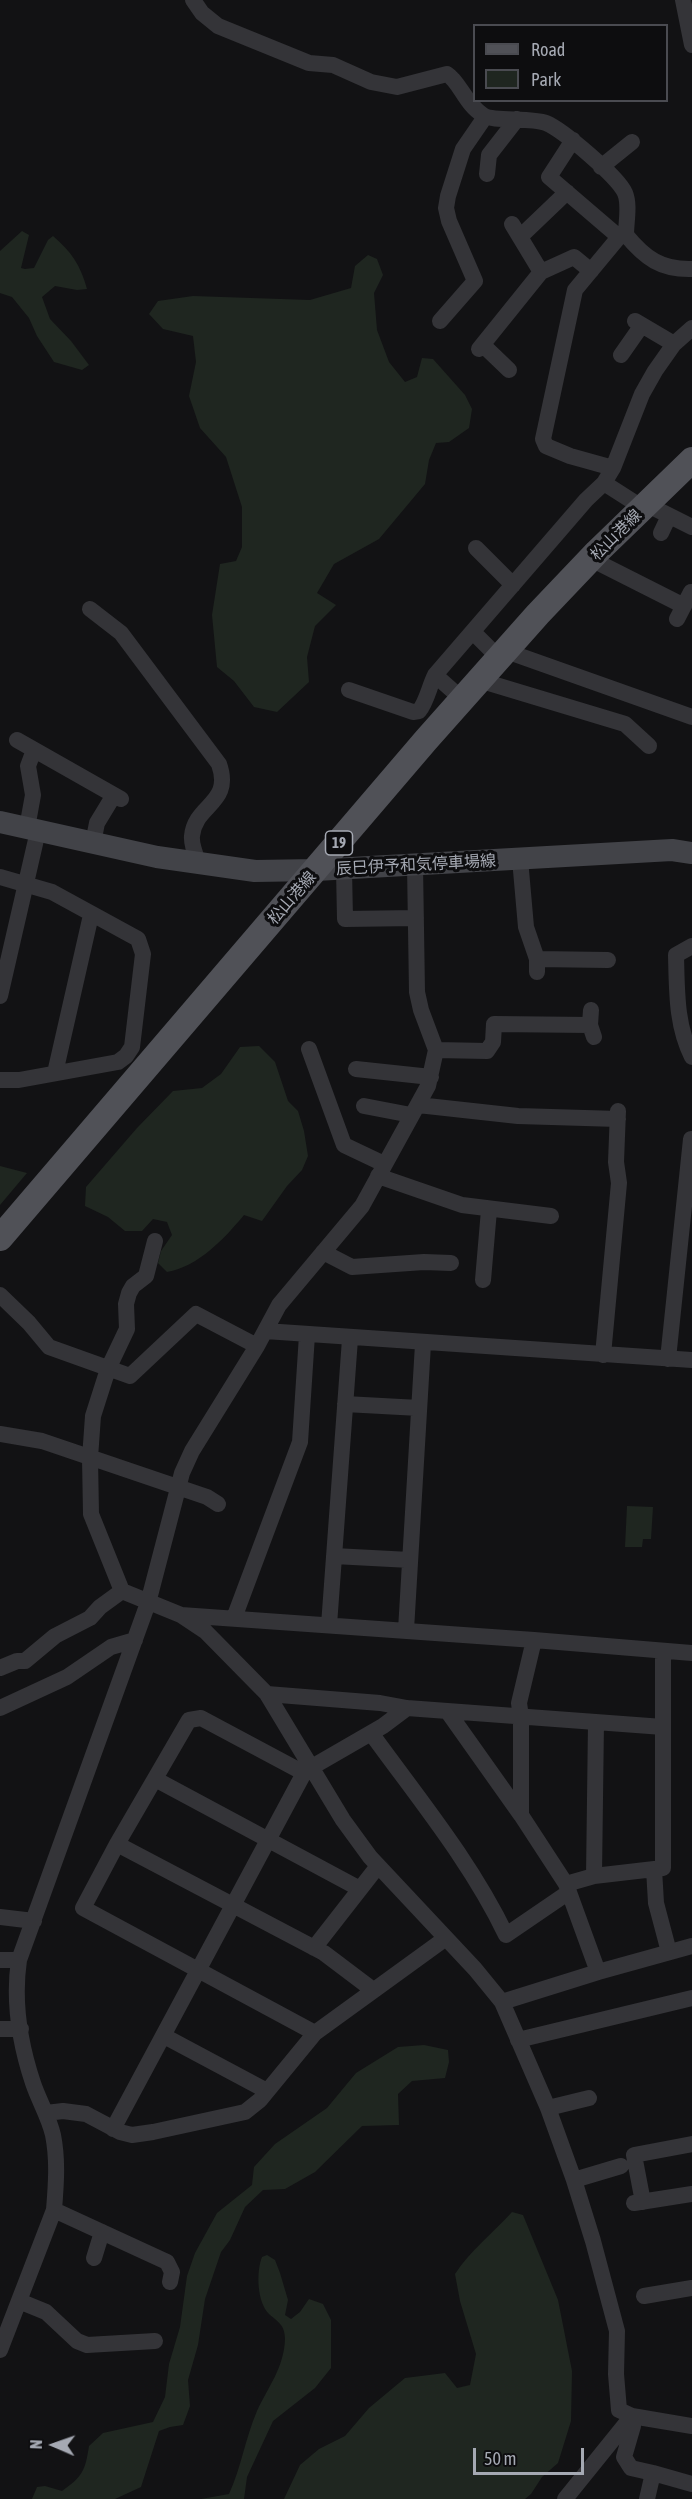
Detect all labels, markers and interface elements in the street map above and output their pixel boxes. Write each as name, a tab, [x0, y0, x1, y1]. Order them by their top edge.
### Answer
legend	[473, 24, 668, 102]
text: Road	[531, 39, 565, 60]
text: Park	[531, 69, 561, 90]
street label: 松山港線	[587, 506, 645, 564]
road number: 19	[326, 831, 352, 855]
street label: 辰巳伊予和気停車場線	[336, 851, 496, 879]
street label: 松山港線	[264, 868, 320, 928]
north arrow	[24, 2415, 84, 2475]
scale bar	[476, 2436, 587, 2474]
text: N	[27, 2439, 45, 2449]
text: 50 m	[484, 2448, 516, 2469]

